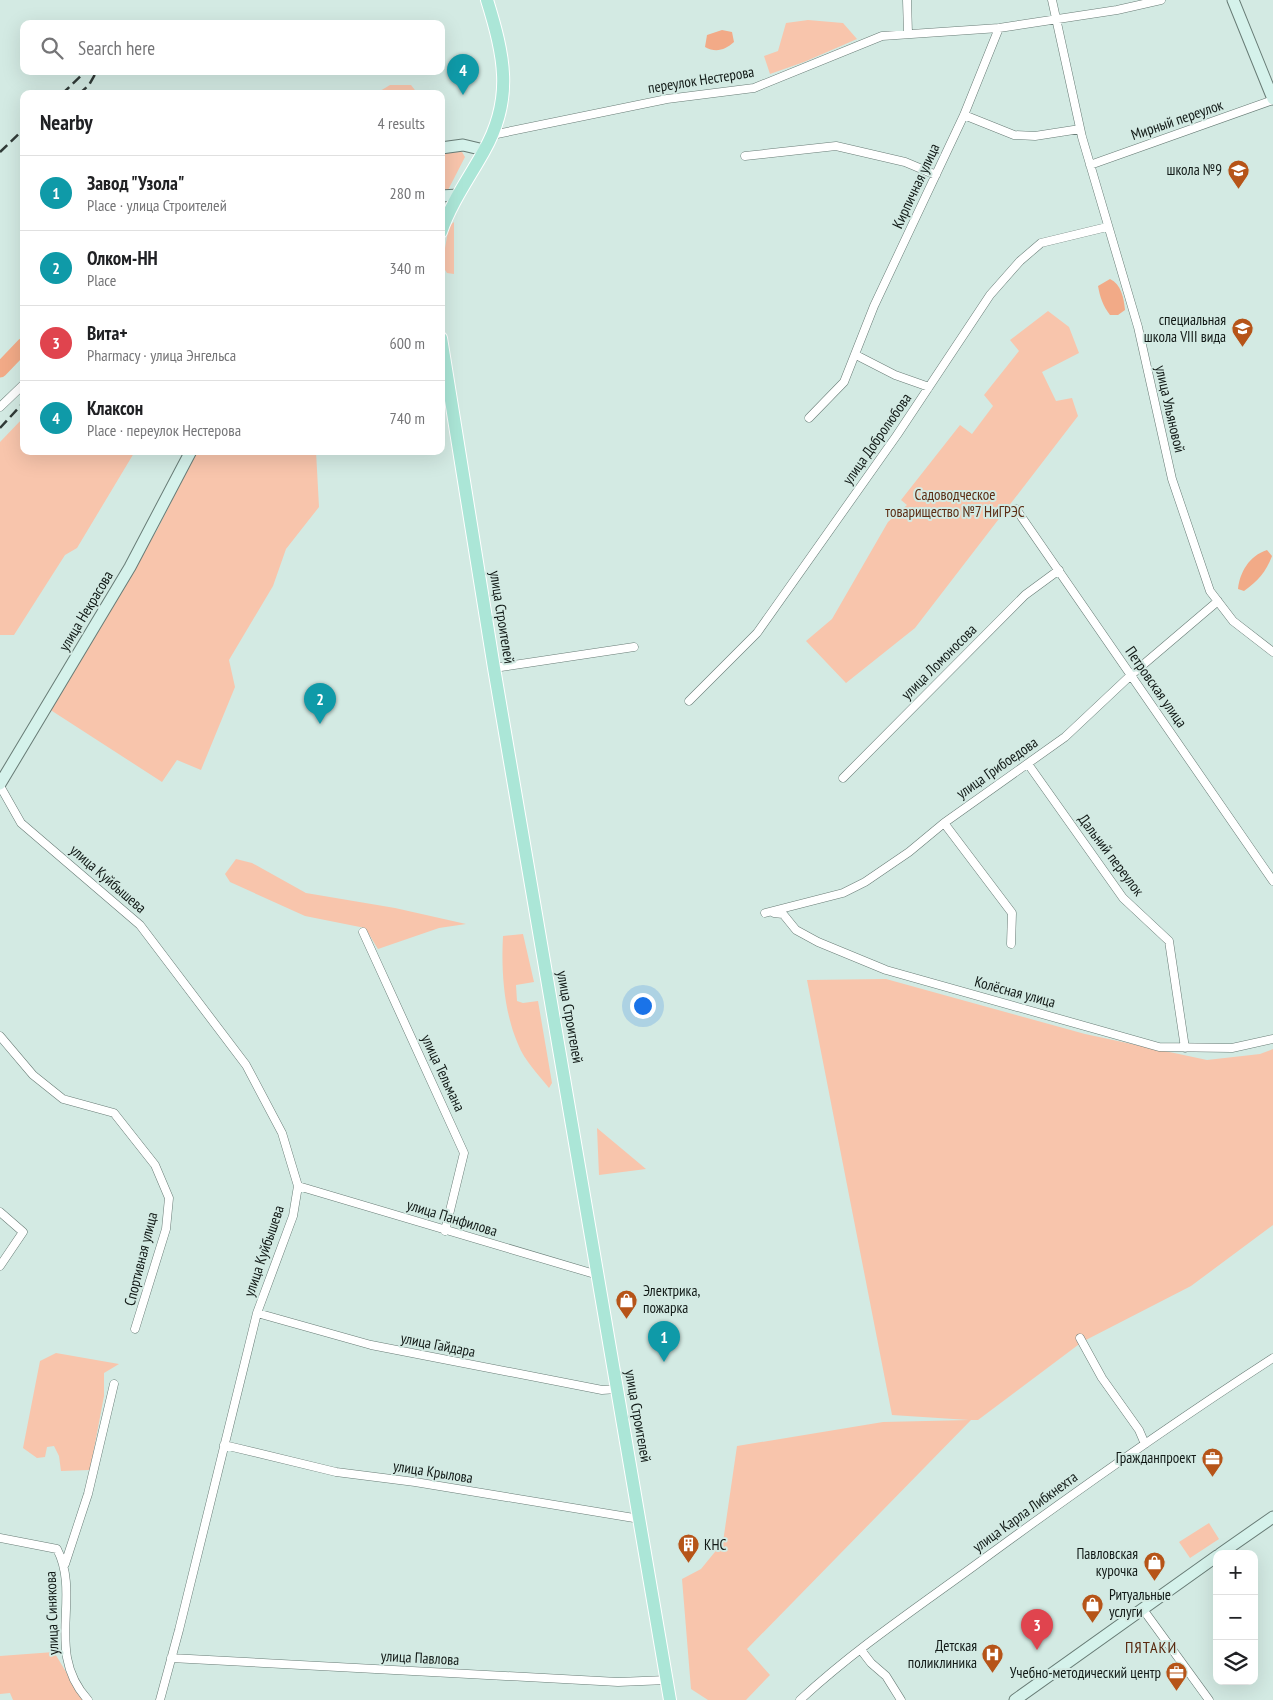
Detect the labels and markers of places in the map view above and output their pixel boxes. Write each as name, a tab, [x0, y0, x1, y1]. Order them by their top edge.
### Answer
pin: 4	[447, 54, 479, 95]
school or university icon: школа №9	[1226, 158, 1250, 189]
place label: школа №9	[1167, 160, 1222, 179]
place label: специальная школа VIII вида	[1144, 310, 1226, 346]
school or university icon: специальная школа VIII вида	[1230, 317, 1254, 348]
pin: 2	[304, 683, 336, 724]
place label: Электрика, пожарка	[643, 1281, 700, 1317]
shop icon: Электрика, пожарка	[615, 1288, 639, 1319]
pin: 1	[648, 1321, 680, 1362]
office icon: Гражданпроект	[1200, 1446, 1224, 1477]
place label: Гражданпроект	[1116, 1448, 1196, 1467]
building icon: КНС	[676, 1533, 700, 1564]
place label: КНС	[704, 1535, 726, 1554]
place label: Павловская курочка	[1076, 1544, 1138, 1580]
shop icon: Павловская курочка	[1142, 1551, 1166, 1582]
place label: Ритуальные услуги	[1109, 1585, 1171, 1621]
shop icon: Ритуальные услуги	[1081, 1592, 1105, 1623]
pin: 3	[1021, 1609, 1053, 1650]
place label: Детская поликлиника	[908, 1636, 977, 1672]
hospital icon: Детская поликлиника	[981, 1643, 1005, 1674]
office icon: Учебно-методический центр	[1165, 1661, 1189, 1692]
place label: Учебно-методический центр	[1010, 1663, 1161, 1682]

